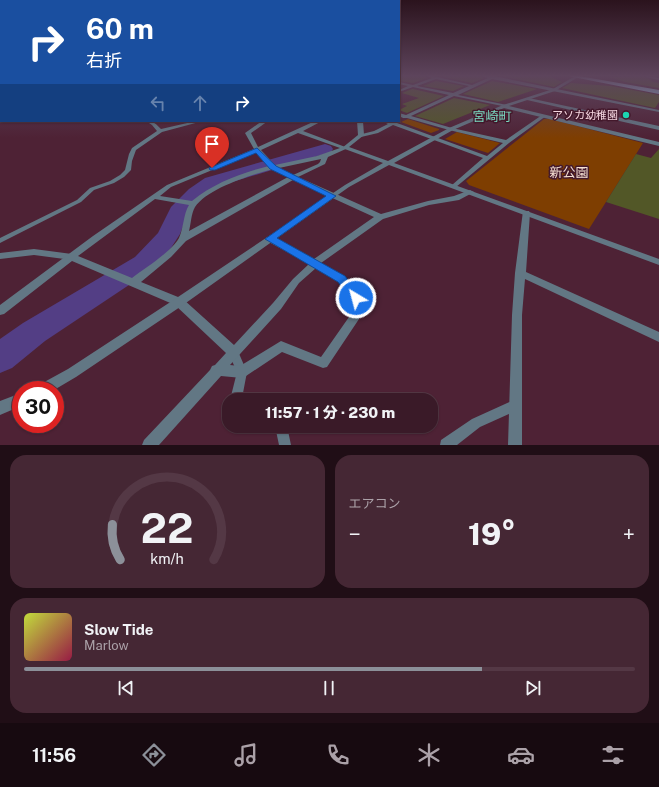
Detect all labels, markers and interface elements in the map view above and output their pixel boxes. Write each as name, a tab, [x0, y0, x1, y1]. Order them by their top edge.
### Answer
text: 60 m	[86, 12, 154, 45]
icon: right	[20, 16, 72, 68]
text: 右折	[86, 50, 122, 71]
icon: left	[147, 92, 169, 114]
icon: ahead	[189, 92, 211, 114]
icon: right	[231, 92, 253, 114]
district label: 宮崎町	[472, 109, 512, 124]
place label: アソカ幼稚園	[552, 109, 618, 121]
marker: アソカ幼稚園	[621, 110, 631, 120]
pin	[195, 127, 229, 168]
icon: arrive	[201, 133, 223, 155]
park label: 新公園	[549, 165, 589, 180]
position arrow	[335, 277, 377, 319]
speed limit sign: 30	[12, 381, 64, 433]
text: 11:57 · 1 分 · 230 m	[265, 404, 395, 421]
text: エアコン	[349, 496, 401, 511]
text: 22	[141, 502, 194, 551]
text: 19°	[468, 516, 516, 552]
text: −	[349, 521, 361, 547]
text: +	[623, 521, 635, 547]
text: km/h	[150, 549, 184, 566]
text: Slow Tide	[84, 621, 153, 638]
text: Marlow	[84, 638, 129, 653]
icon: previous	[115, 677, 137, 699]
icon: pause	[318, 677, 340, 699]
icon: next	[522, 677, 544, 699]
icon: directions	[140, 741, 168, 769]
icon: music	[232, 741, 260, 769]
icon: phone	[324, 741, 352, 769]
icon: climate	[415, 741, 443, 769]
icon: car	[507, 741, 535, 769]
icon: filters	[599, 741, 627, 769]
text: 11:56	[32, 745, 76, 766]

